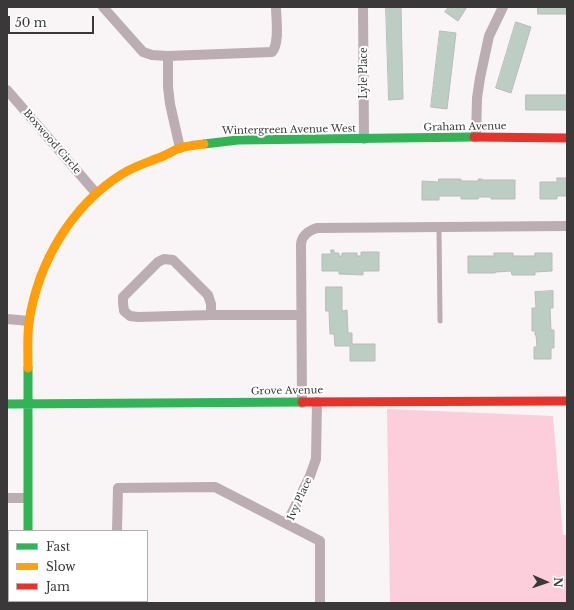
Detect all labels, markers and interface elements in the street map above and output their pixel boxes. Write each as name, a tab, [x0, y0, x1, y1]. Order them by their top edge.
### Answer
scale bar	[10, 8, 96, 34]
text: 50 m	[15, 15, 47, 30]
street label: Lyle Place	[358, 47, 370, 99]
street label: Boxwood Circle	[21, 107, 83, 177]
street label: Graham Avenue	[423, 120, 507, 134]
street label: Wintergreen Avenue West	[222, 123, 356, 137]
street label: Grove Avenue	[251, 384, 323, 398]
street label: Ivy Place	[285, 476, 315, 522]
legend	[8, 530, 148, 602]
text: Fast	[46, 539, 70, 554]
text: Slow	[46, 559, 75, 574]
north arrow	[526, 562, 566, 602]
text: N	[551, 577, 565, 588]
text: Jam	[46, 579, 70, 594]

